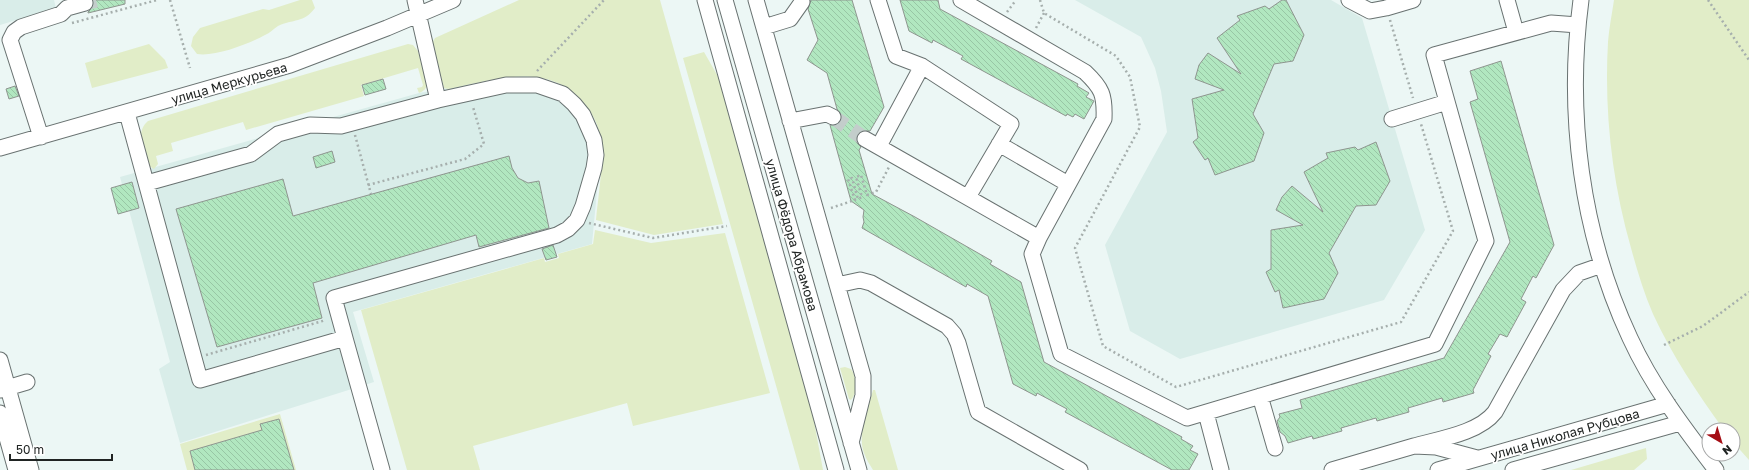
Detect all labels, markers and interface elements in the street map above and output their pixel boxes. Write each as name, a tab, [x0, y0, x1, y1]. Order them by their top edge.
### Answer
street label: улица Меркурьева	[169, 59, 289, 107]
street label: улица Фёдора Абрамова	[763, 157, 821, 313]
street label: улица Николая Рубцова	[1489, 405, 1641, 463]
north arrow	[1701, 422, 1741, 462]
scale bar	[10, 436, 112, 462]
text: 50 m	[16, 442, 44, 457]
text: N	[1720, 443, 1735, 458]

